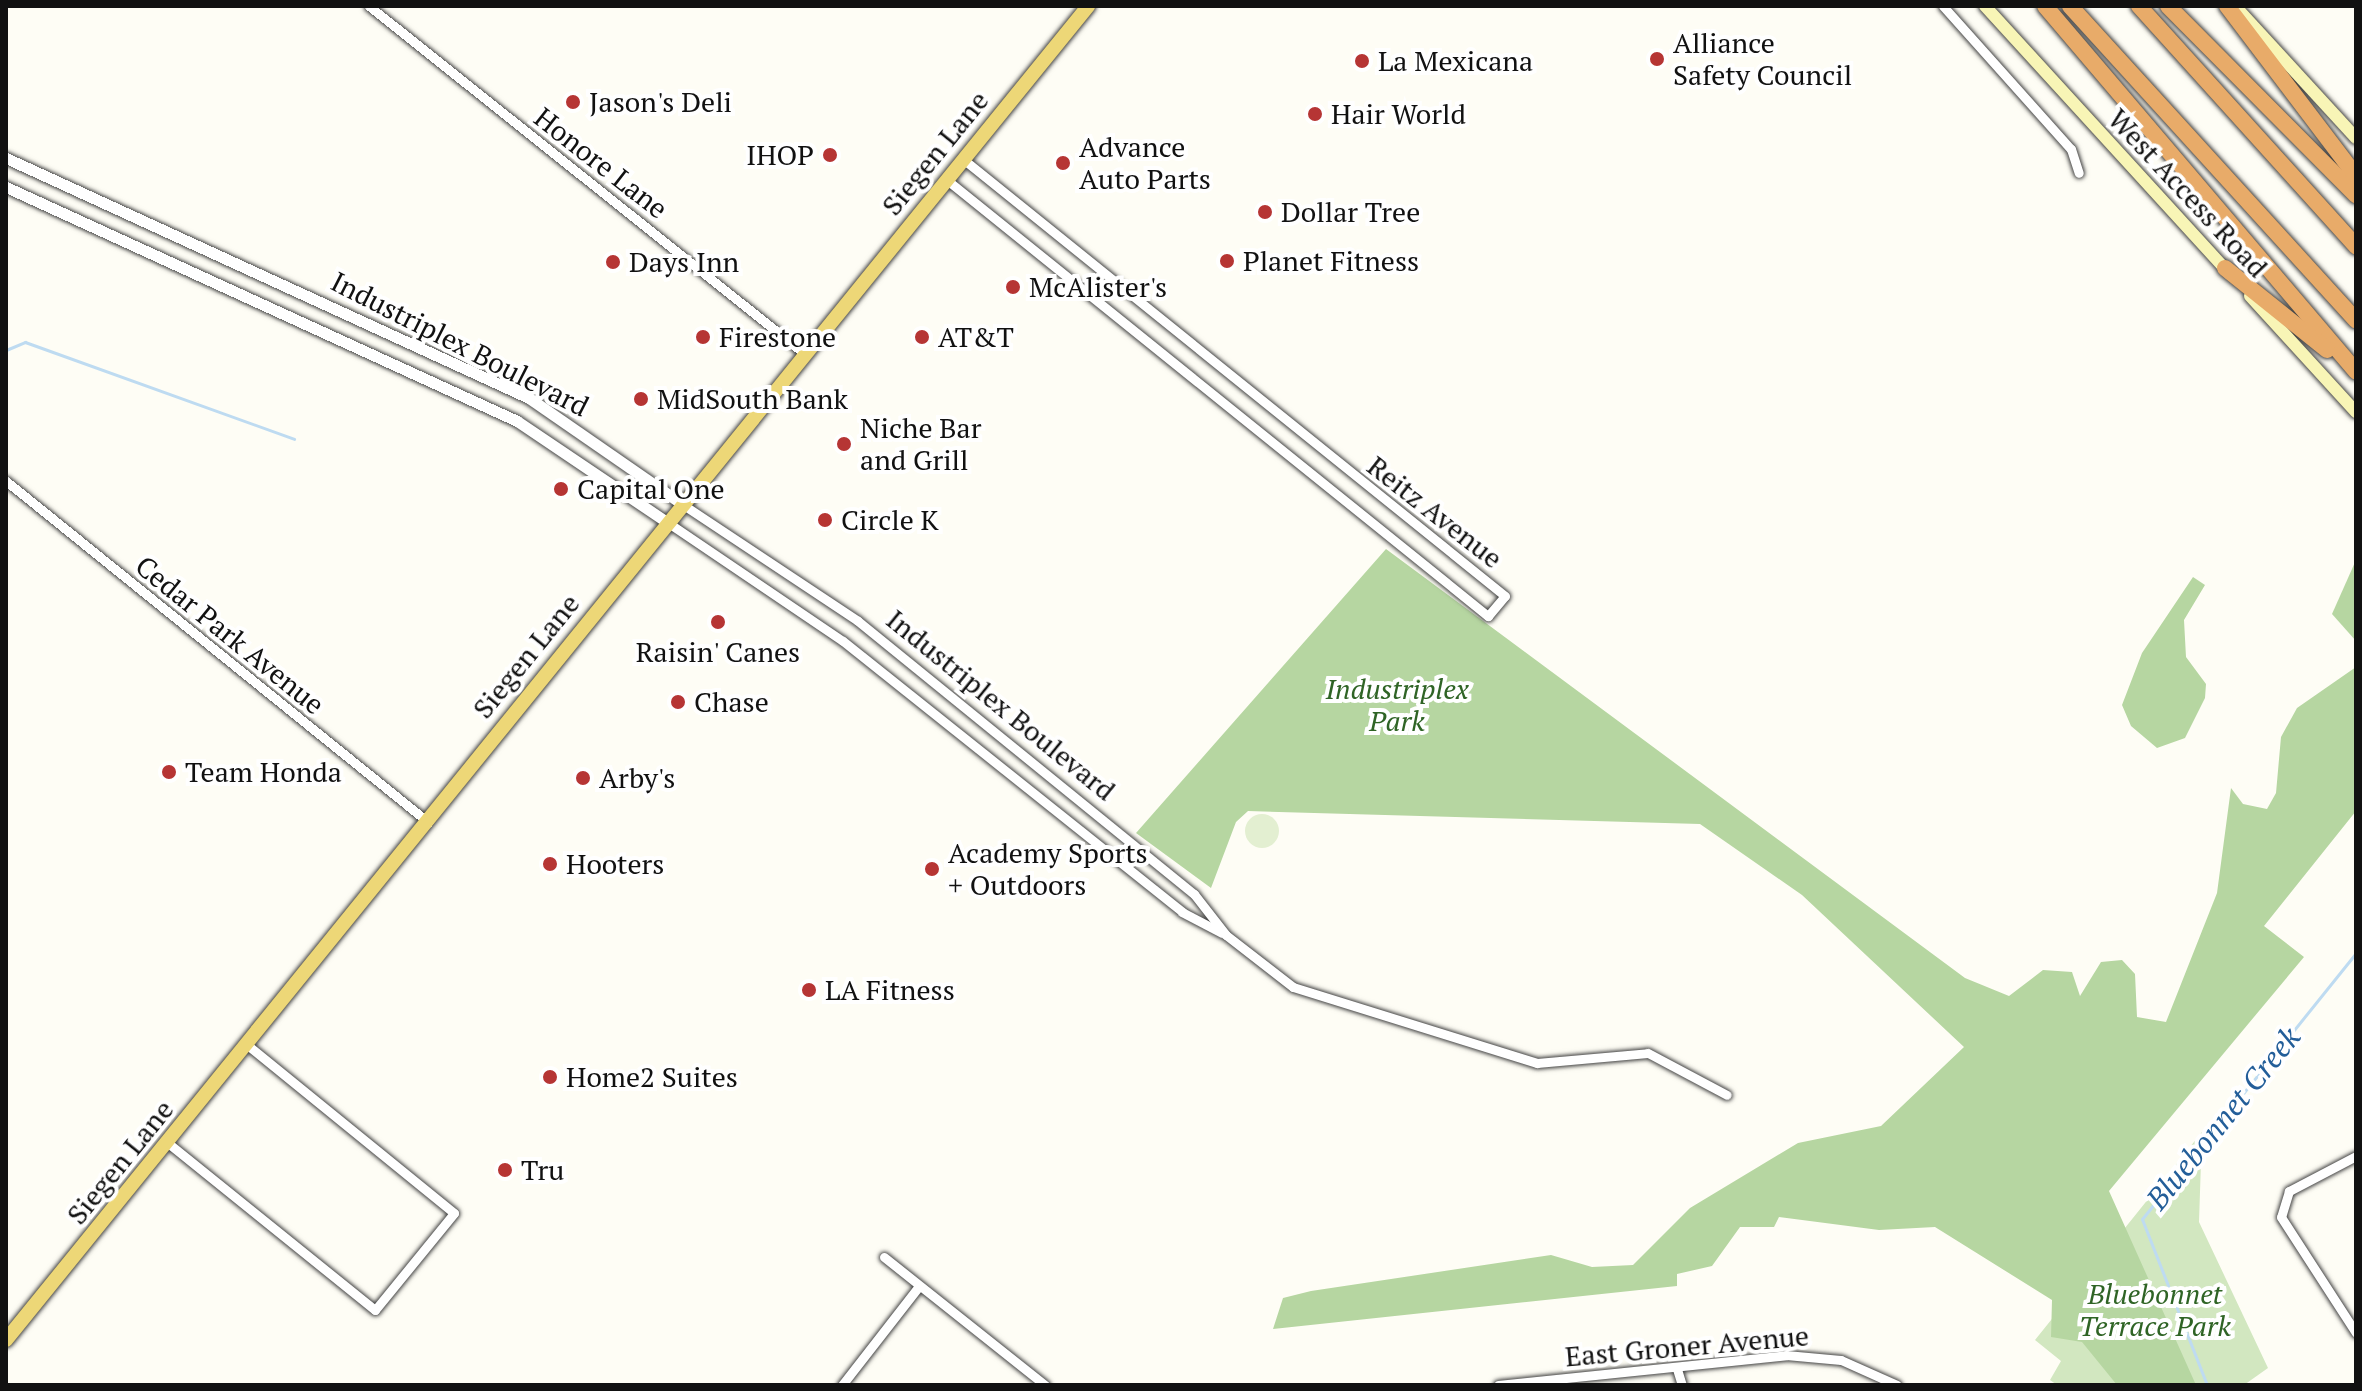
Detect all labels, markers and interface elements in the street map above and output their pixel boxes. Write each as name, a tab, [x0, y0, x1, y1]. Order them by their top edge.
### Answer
place label: Alliance Safety Council	[1673, 26, 1852, 92]
place label: La Mexicana	[1378, 44, 1533, 78]
marker: Alliance Safety Council	[1648, 50, 1666, 68]
marker: La Mexicana	[1353, 52, 1371, 70]
street label: Siegen Lane	[875, 84, 995, 222]
place label: Jason's Deli	[589, 85, 732, 119]
marker: Jason's Deli	[564, 93, 582, 111]
place label: Hair World	[1331, 97, 1466, 131]
street label: Honore Lane	[528, 101, 674, 225]
street label: West Access Road	[2101, 102, 2275, 284]
marker: Hair World	[1306, 105, 1324, 123]
place label: Advance Auto Parts	[1079, 130, 1211, 196]
place label: IHOP	[746, 138, 814, 172]
marker: IHOP	[821, 146, 839, 164]
marker: Advance Auto Parts	[1054, 154, 1072, 172]
place label: Dollar Tree	[1281, 195, 1420, 229]
marker: Dollar Tree	[1256, 203, 1274, 221]
place label: Planet Fitness	[1243, 244, 1419, 278]
place label: Days Inn	[629, 245, 739, 279]
marker: Planet Fitness	[1218, 252, 1236, 270]
marker: Days Inn	[604, 253, 622, 271]
street label: Industriplex Boulevard	[326, 264, 594, 424]
place label: McAlister's	[1029, 270, 1167, 304]
marker: McAlister's	[1004, 278, 1022, 296]
place label: Firestone	[719, 320, 836, 354]
place label: AT&T	[938, 320, 1014, 354]
marker: Firestone	[694, 328, 712, 346]
marker: AT&T	[913, 328, 931, 346]
place label: MidSouth Bank	[657, 382, 848, 416]
marker: MidSouth Bank	[632, 390, 650, 408]
place label: Niche Bar and Grill	[860, 411, 981, 477]
marker: Niche Bar and Grill	[835, 435, 853, 453]
street label: Reitz Avenue	[1361, 449, 1509, 575]
place label: Capital One	[577, 472, 725, 506]
marker: Capital One	[552, 480, 570, 498]
place label: Circle K	[841, 503, 939, 537]
marker: Circle K	[816, 511, 834, 529]
street label: Cedar Park Avenue	[129, 549, 331, 721]
street label: Siegen Lane	[466, 587, 586, 725]
street label: Industriplex Boulevard	[880, 602, 1122, 808]
marker: Raisin' Canes	[709, 613, 727, 631]
place label: Raisin' Canes	[635, 635, 801, 669]
park label: Industriplex Park	[1325, 672, 1469, 738]
place label: Chase	[694, 685, 769, 719]
marker: Chase	[669, 693, 687, 711]
place label: Team Honda	[185, 755, 342, 789]
place label: Arby's	[599, 761, 675, 795]
marker: Team Honda	[160, 763, 178, 781]
marker: Arby's	[574, 769, 592, 787]
place label: Academy Sports + Outdoors	[948, 836, 1148, 902]
place label: Hooters	[566, 847, 664, 881]
marker: Hooters	[541, 855, 559, 873]
marker: Academy Sports + Outdoors	[923, 860, 941, 878]
place label: LA Fitness	[825, 973, 955, 1007]
marker: LA Fitness	[800, 981, 818, 999]
water label: Bluebonnet Creek	[2139, 1020, 2307, 1216]
place label: Home2 Suites	[566, 1060, 738, 1094]
marker: Home2 Suites	[541, 1068, 559, 1086]
street label: Siegen Lane	[60, 1093, 180, 1231]
place label: Tru	[521, 1153, 564, 1187]
marker: Tru	[496, 1161, 514, 1179]
park label: Bluebonnet Terrace Park	[2079, 1277, 2231, 1343]
street label: East Groner Avenue	[1563, 1319, 1811, 1373]

